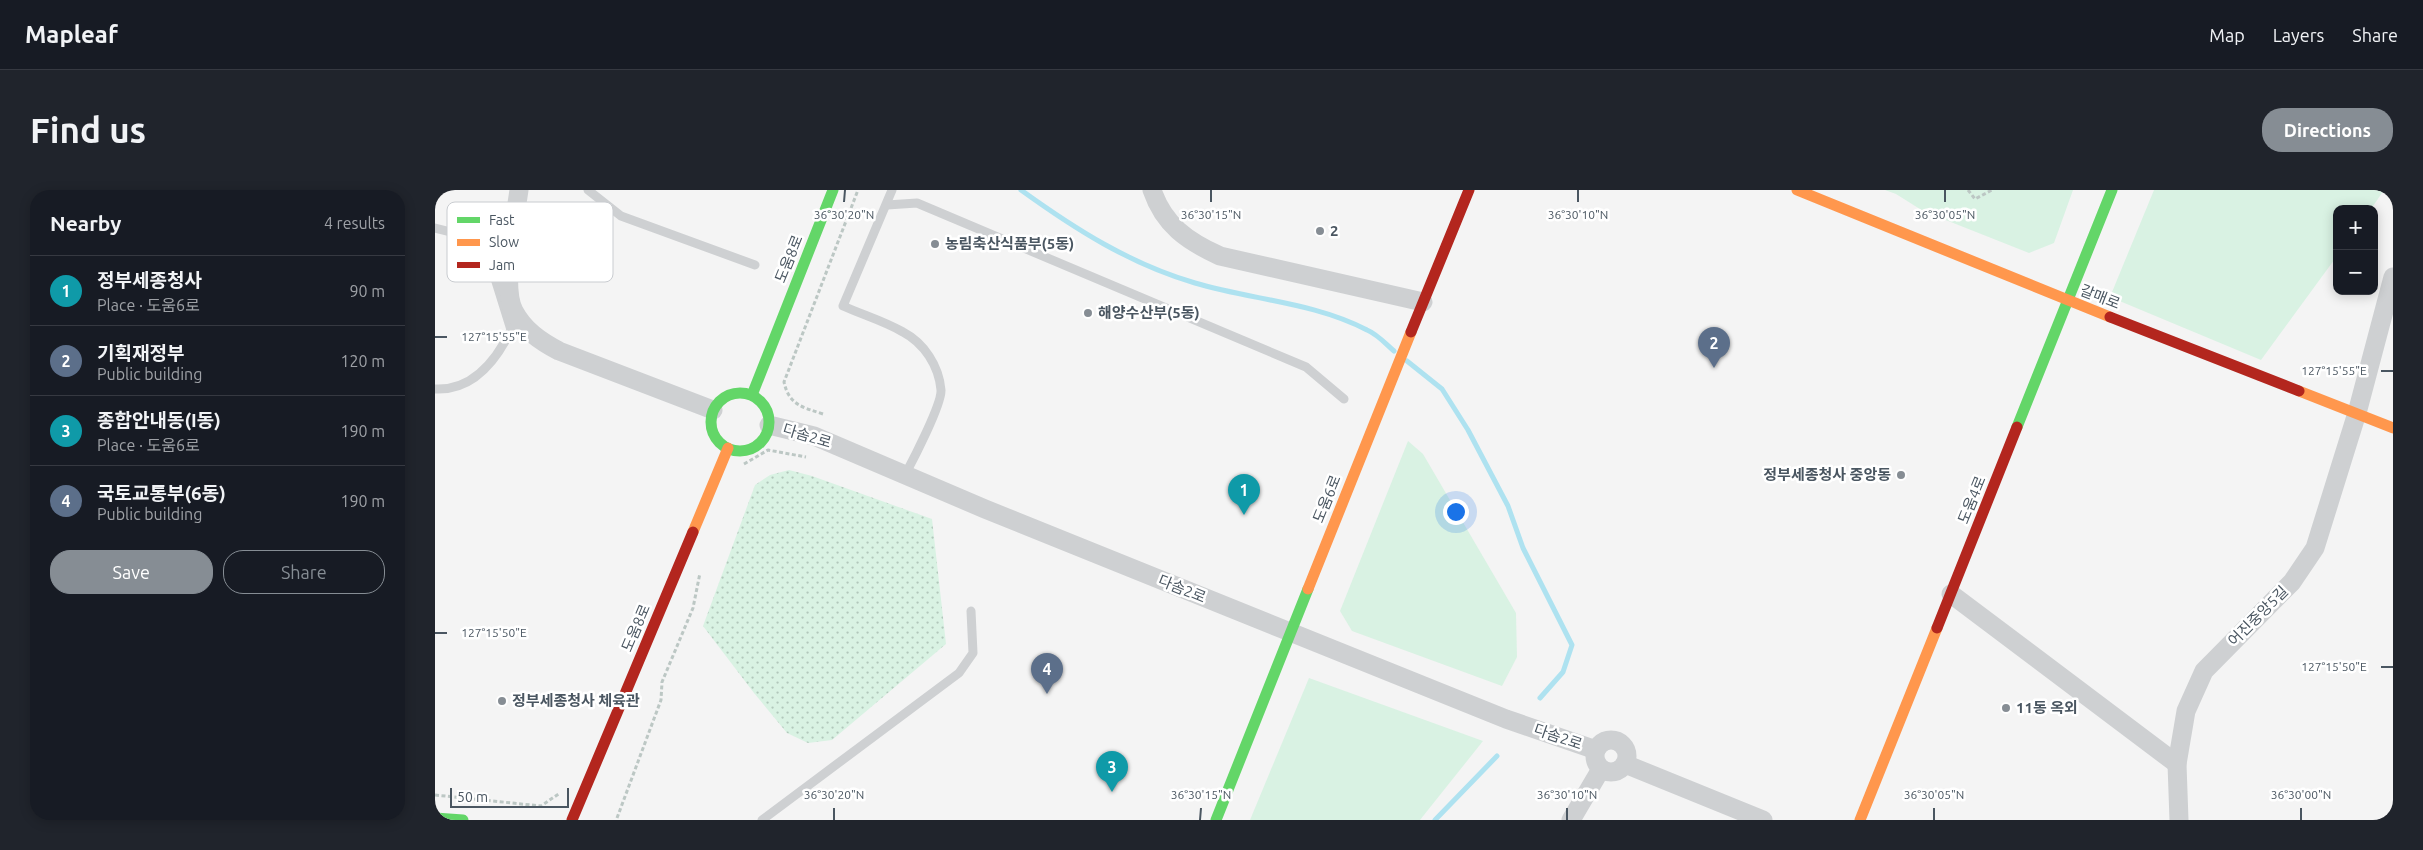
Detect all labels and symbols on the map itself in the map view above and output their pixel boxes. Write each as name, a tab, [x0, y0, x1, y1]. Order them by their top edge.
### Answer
legend	[447, 202, 613, 282]
text: 36°30'20"N	[814, 208, 874, 221]
text: 36°30'15"N	[1181, 208, 1241, 221]
text: 36°30'10"N	[1548, 208, 1608, 221]
text: 36°30'05"N	[1915, 208, 1975, 221]
text: Fast	[489, 212, 515, 228]
place label: 2	[1330, 222, 1338, 239]
marker: 2	[1314, 225, 1326, 237]
street label: 도움8로	[771, 233, 806, 285]
text: Slow	[489, 234, 519, 250]
place label: 농림축산식품부(5동)	[945, 235, 1074, 252]
marker: 농림축산식품부(5동)	[929, 238, 941, 250]
text: Jam	[489, 257, 515, 273]
street label: 갈매로	[2078, 281, 2123, 312]
place label: 해양수산부(5동)	[1098, 304, 1200, 321]
marker: 해양수산부(5동)	[1082, 307, 1094, 319]
pin: 2	[1698, 327, 1730, 368]
text: 127°15'55"E	[461, 330, 527, 343]
text: 127°15'55"E	[2301, 364, 2367, 377]
street label: 다솜2로	[781, 420, 833, 451]
place label: 정부세종청사 중앙동	[1763, 466, 1891, 483]
marker: 정부세종청사 중앙동	[1895, 469, 1907, 481]
street label: 도움6로	[1309, 473, 1344, 525]
pin: 1	[1228, 474, 1260, 515]
street label: 도움4로	[1954, 474, 1989, 526]
your location	[1443, 499, 1469, 525]
street label: 다솜2로	[1156, 571, 1208, 606]
street label: 어진중앙5길	[2224, 582, 2291, 649]
street label: 도움8로	[618, 602, 653, 654]
text: 127°15'50"E	[461, 626, 527, 639]
pin: 4	[1031, 653, 1063, 694]
text: 127°15'50"E	[2301, 660, 2367, 673]
place label: 정부세종청사 체육관	[512, 692, 640, 709]
marker: 정부세종청사 체육관	[496, 695, 508, 707]
place label: 11동 옥외	[2016, 699, 2078, 716]
marker: 11동 옥외	[2000, 702, 2012, 714]
street label: 다솜2로	[1532, 720, 1585, 753]
pin: 3	[1096, 751, 1128, 792]
scale bar	[450, 785, 569, 808]
text: 36°30'20"N	[804, 788, 864, 801]
text: 36°30'15"N	[1171, 788, 1231, 801]
text: 36°30'10"N	[1537, 788, 1597, 801]
text: 36°30'05"N	[1904, 788, 1964, 801]
text: 36°30'00"N	[2271, 788, 2331, 801]

